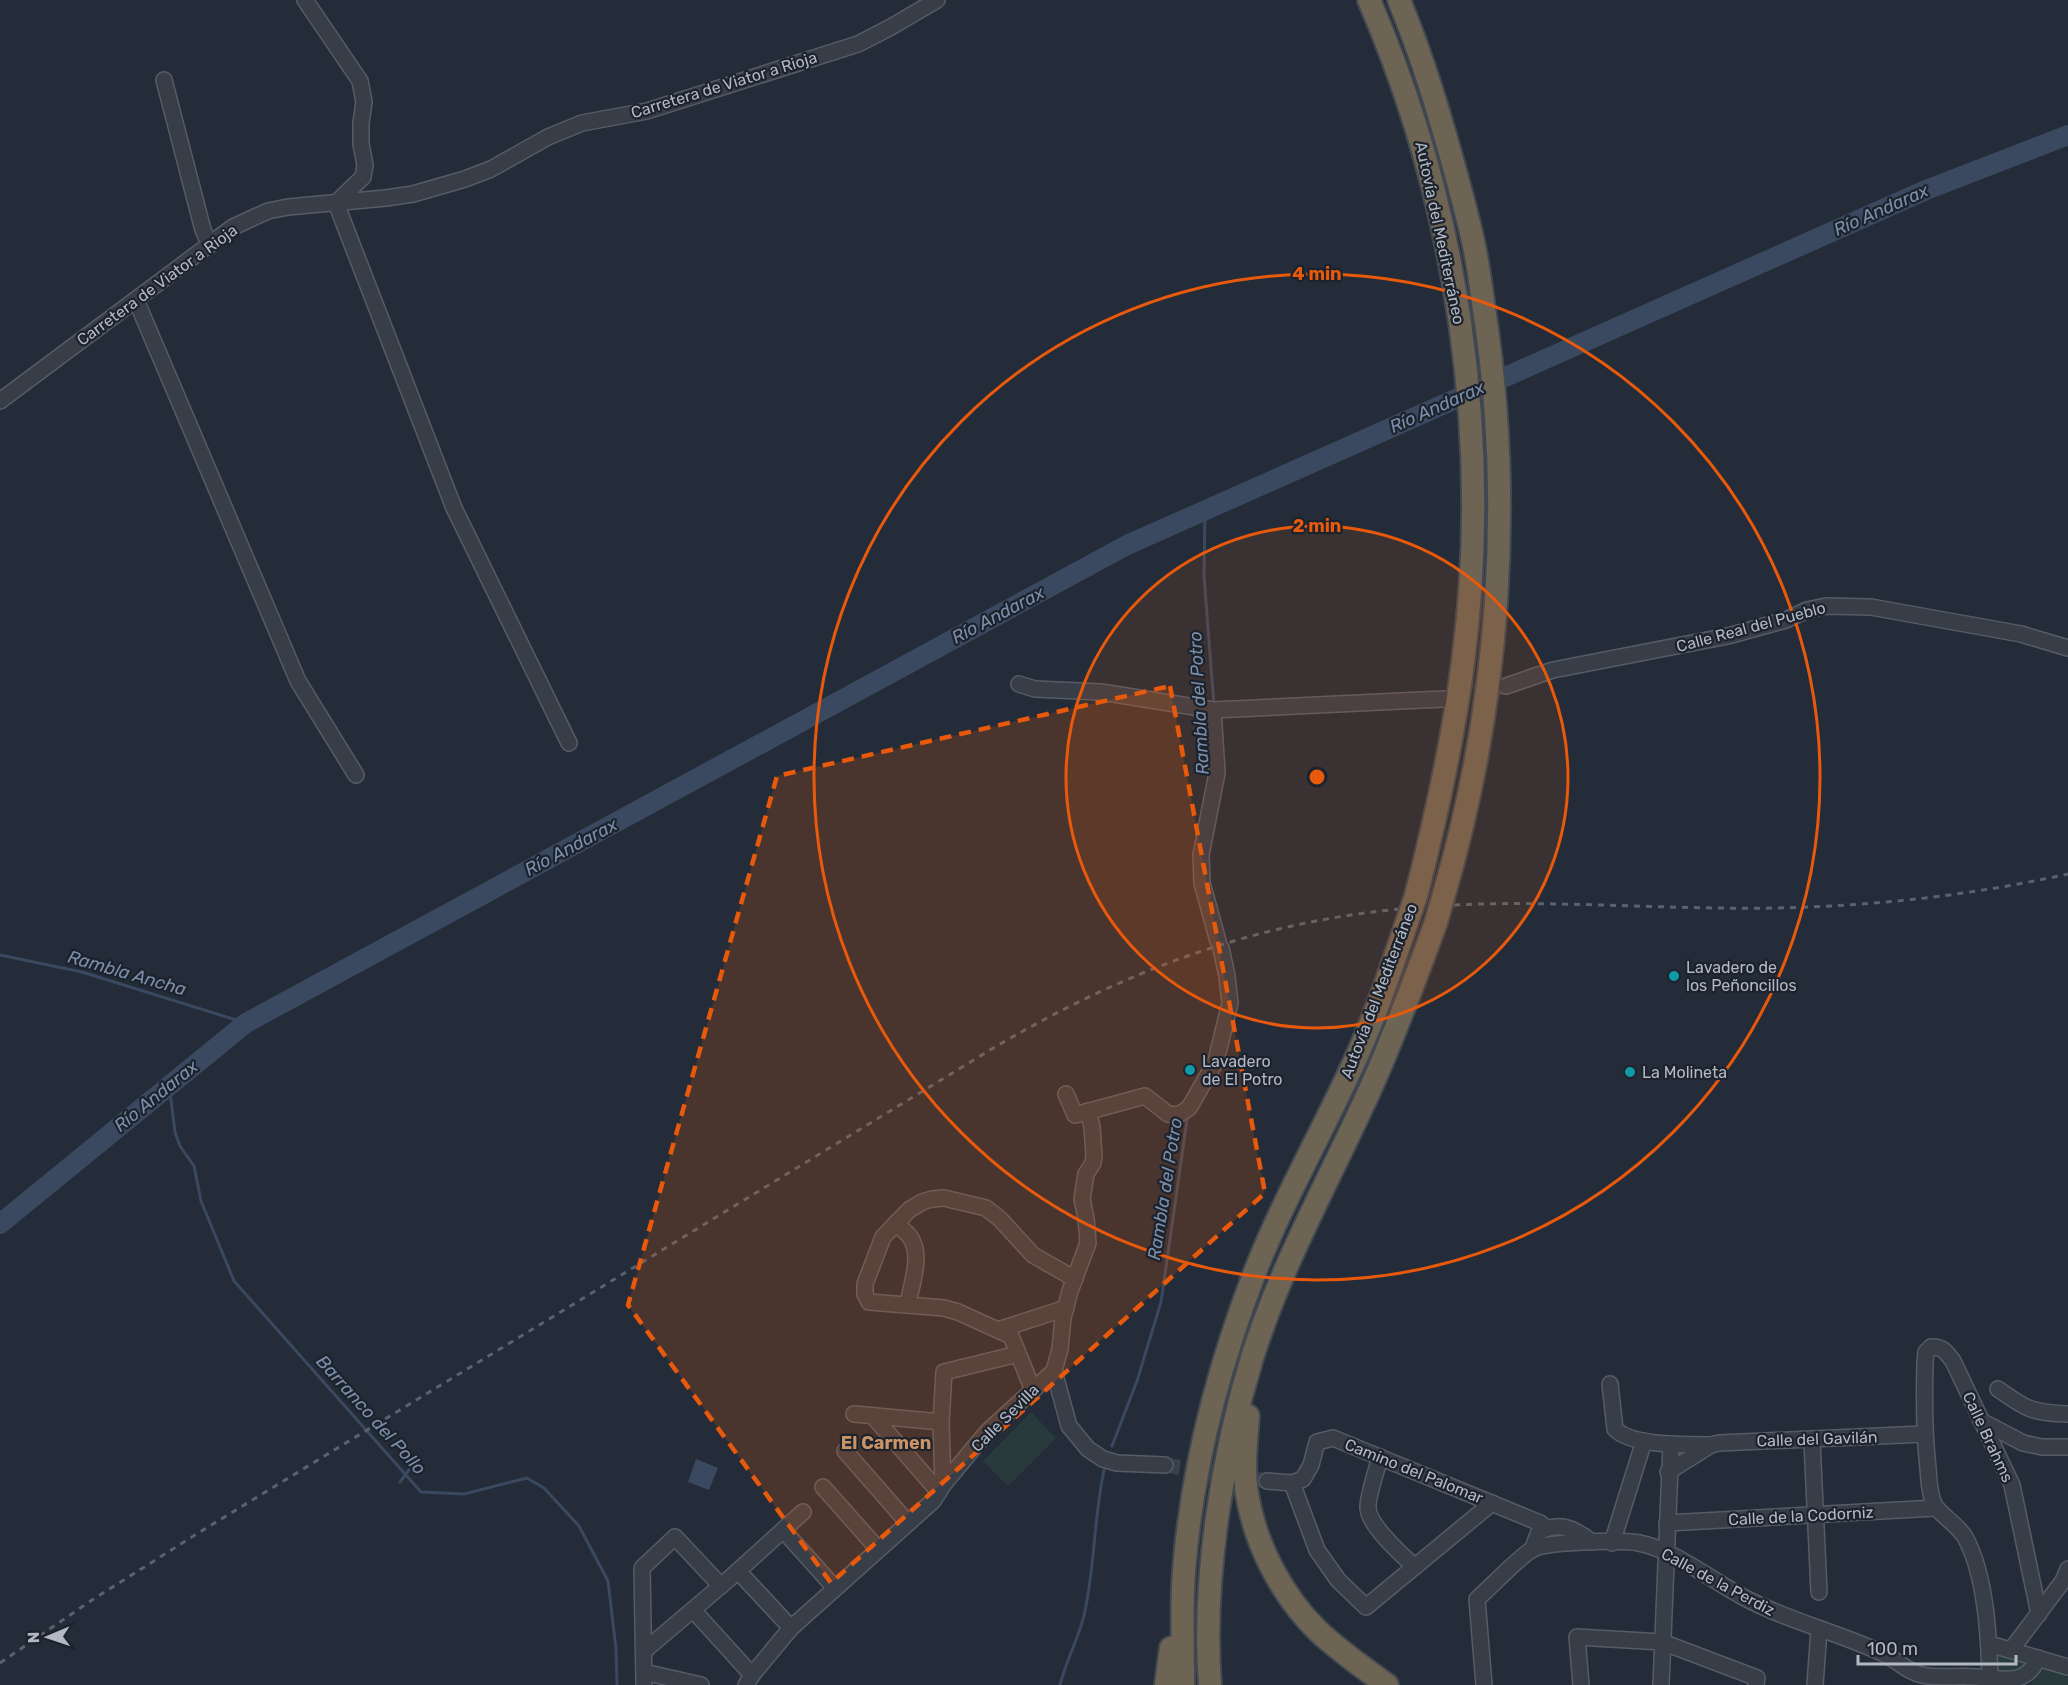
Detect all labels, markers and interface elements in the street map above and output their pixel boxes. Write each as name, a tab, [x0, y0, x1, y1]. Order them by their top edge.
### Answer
street label: Carretera de Viator a Rioja	[629, 48, 819, 122]
street label: Autovía del Mediterráneo	[1411, 140, 1469, 326]
water label: Río Andarax	[1830, 179, 1932, 241]
street label: Carretera de Viator a Rioja	[73, 220, 241, 350]
text: 4 min	[1292, 263, 1342, 285]
water label: Río Andarax	[1386, 376, 1488, 438]
text: 2 min	[1293, 515, 1341, 537]
water label: Río Andarax	[948, 581, 1048, 649]
street label: Calle Real del Pueblo	[1674, 598, 1828, 656]
water label: Rambla del Potro	[1184, 631, 1214, 775]
centre of rings	[1307, 767, 1327, 787]
water label: Río Andarax	[521, 813, 621, 881]
street label: Autovía del Mediterráneo	[1337, 901, 1421, 1081]
water label: Rambla Ancha	[65, 946, 189, 1001]
place label: Lavadero de los Peñoncillos	[1686, 958, 1797, 995]
marker: Lavadero de los Peñoncillos	[1667, 969, 1681, 983]
place label: Lavadero de El Potro	[1202, 1052, 1283, 1089]
water label: Río Andarax	[109, 1055, 203, 1137]
marker: Lavadero de El Potro	[1183, 1063, 1197, 1077]
place label: La Molineta	[1642, 1063, 1727, 1082]
marker: La Molineta	[1623, 1065, 1637, 1079]
water label: Rambla del Potro	[1143, 1116, 1187, 1262]
water label: Barranco del Pollo	[312, 1351, 430, 1479]
street label: Calle Sevilla	[967, 1380, 1043, 1456]
street label: Calle Brahms	[1959, 1389, 2017, 1485]
street label: Calle del Gavilán	[1756, 1427, 1878, 1451]
district label: El Carmen	[841, 1432, 931, 1454]
street label: Camino del Palomar	[1342, 1435, 1486, 1507]
street label: Calle de la Codorniz	[1728, 1503, 1874, 1529]
street label: Calle de la Perdiz	[1658, 1544, 1778, 1620]
north arrow	[18, 1607, 78, 1667]
scale bar	[1858, 1628, 2016, 1666]
text: N	[24, 1631, 43, 1644]
text: 100 m	[1867, 1638, 1918, 1660]

